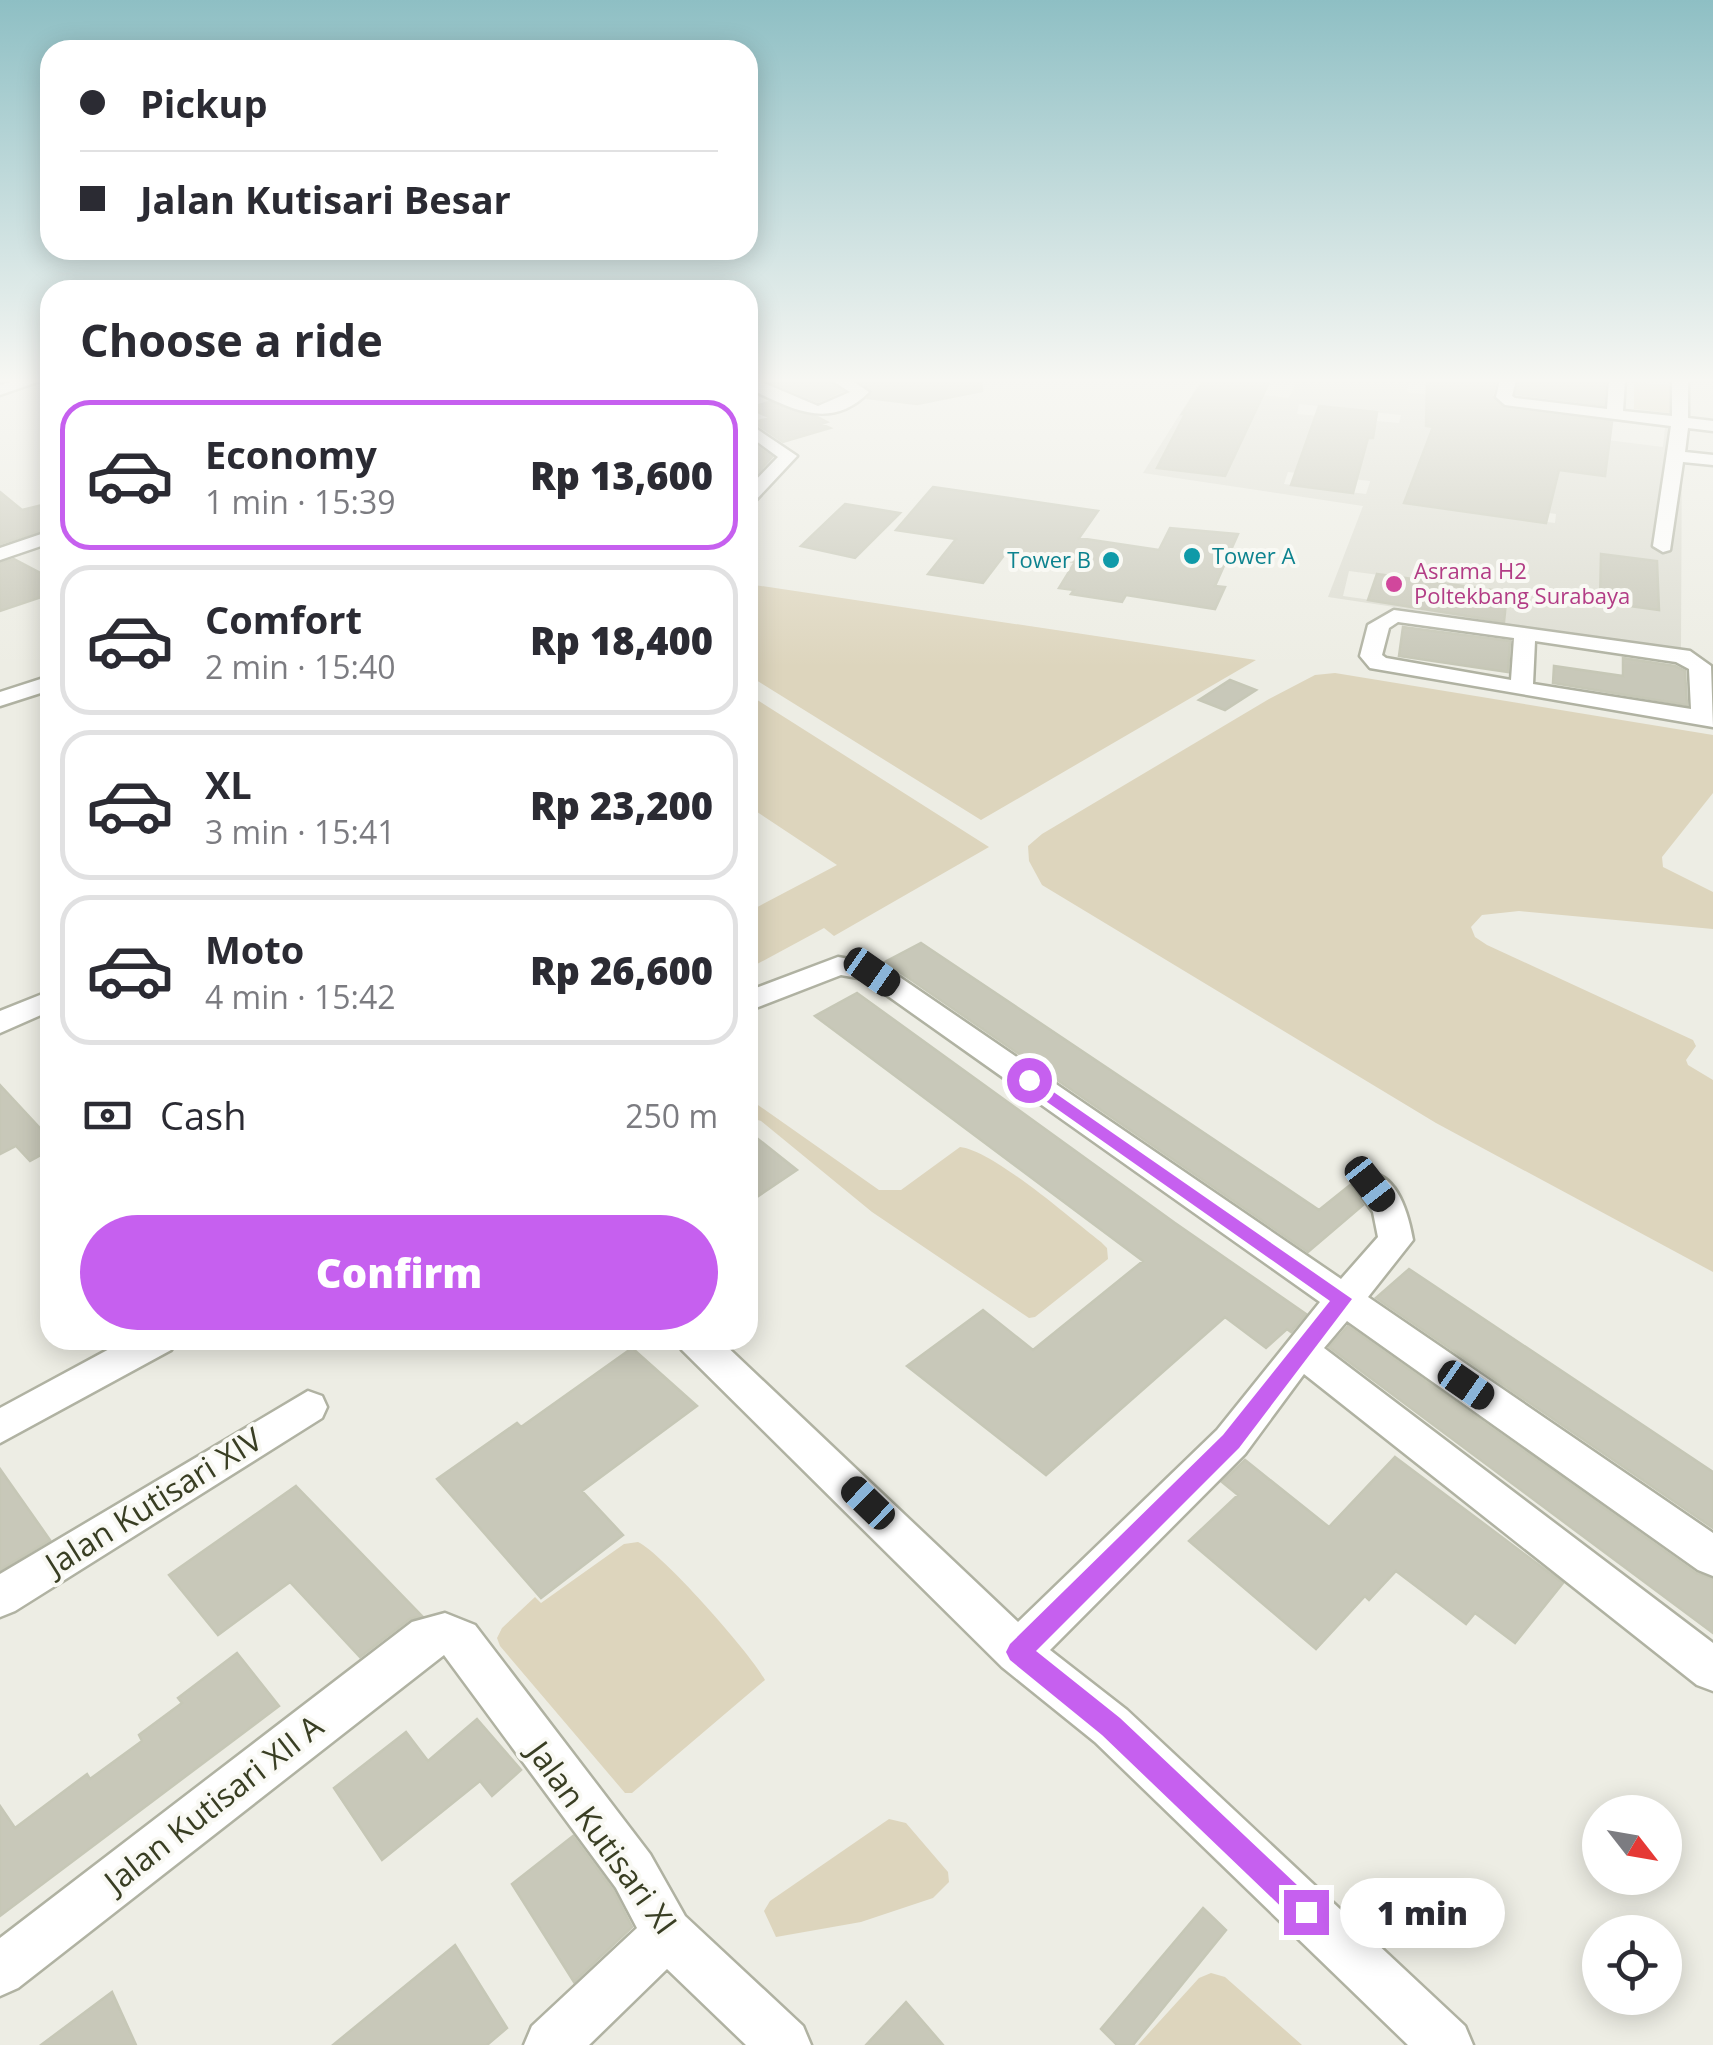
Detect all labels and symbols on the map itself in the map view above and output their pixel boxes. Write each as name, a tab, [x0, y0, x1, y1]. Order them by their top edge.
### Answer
place label: Tower A	[1212, 540, 1295, 570]
place label: Tower B	[1007, 544, 1091, 574]
marker: Tower A	[1181, 545, 1203, 567]
marker: Tower B	[1100, 549, 1122, 571]
place label: Asrama H2 Poltekbang Surabaya	[1414, 555, 1630, 610]
marker: Asrama H2 Poltekbang Surabaya	[1383, 573, 1405, 595]
car	[839, 943, 905, 1001]
route start	[1007, 1058, 1052, 1103]
car	[1340, 1151, 1400, 1217]
car	[1433, 1356, 1499, 1414]
street label: Jalan Kutisari XIV	[34, 1416, 270, 1586]
car	[836, 1471, 900, 1535]
street label: Jalan Kutisari XII A	[93, 1703, 332, 1904]
street label: Jalan Kutisari XI	[517, 1730, 688, 1942]
north arrow	[1582, 1795, 1682, 1895]
callout: 1 min	[1341, 1877, 1506, 1947]
route end	[1284, 1890, 1329, 1935]

